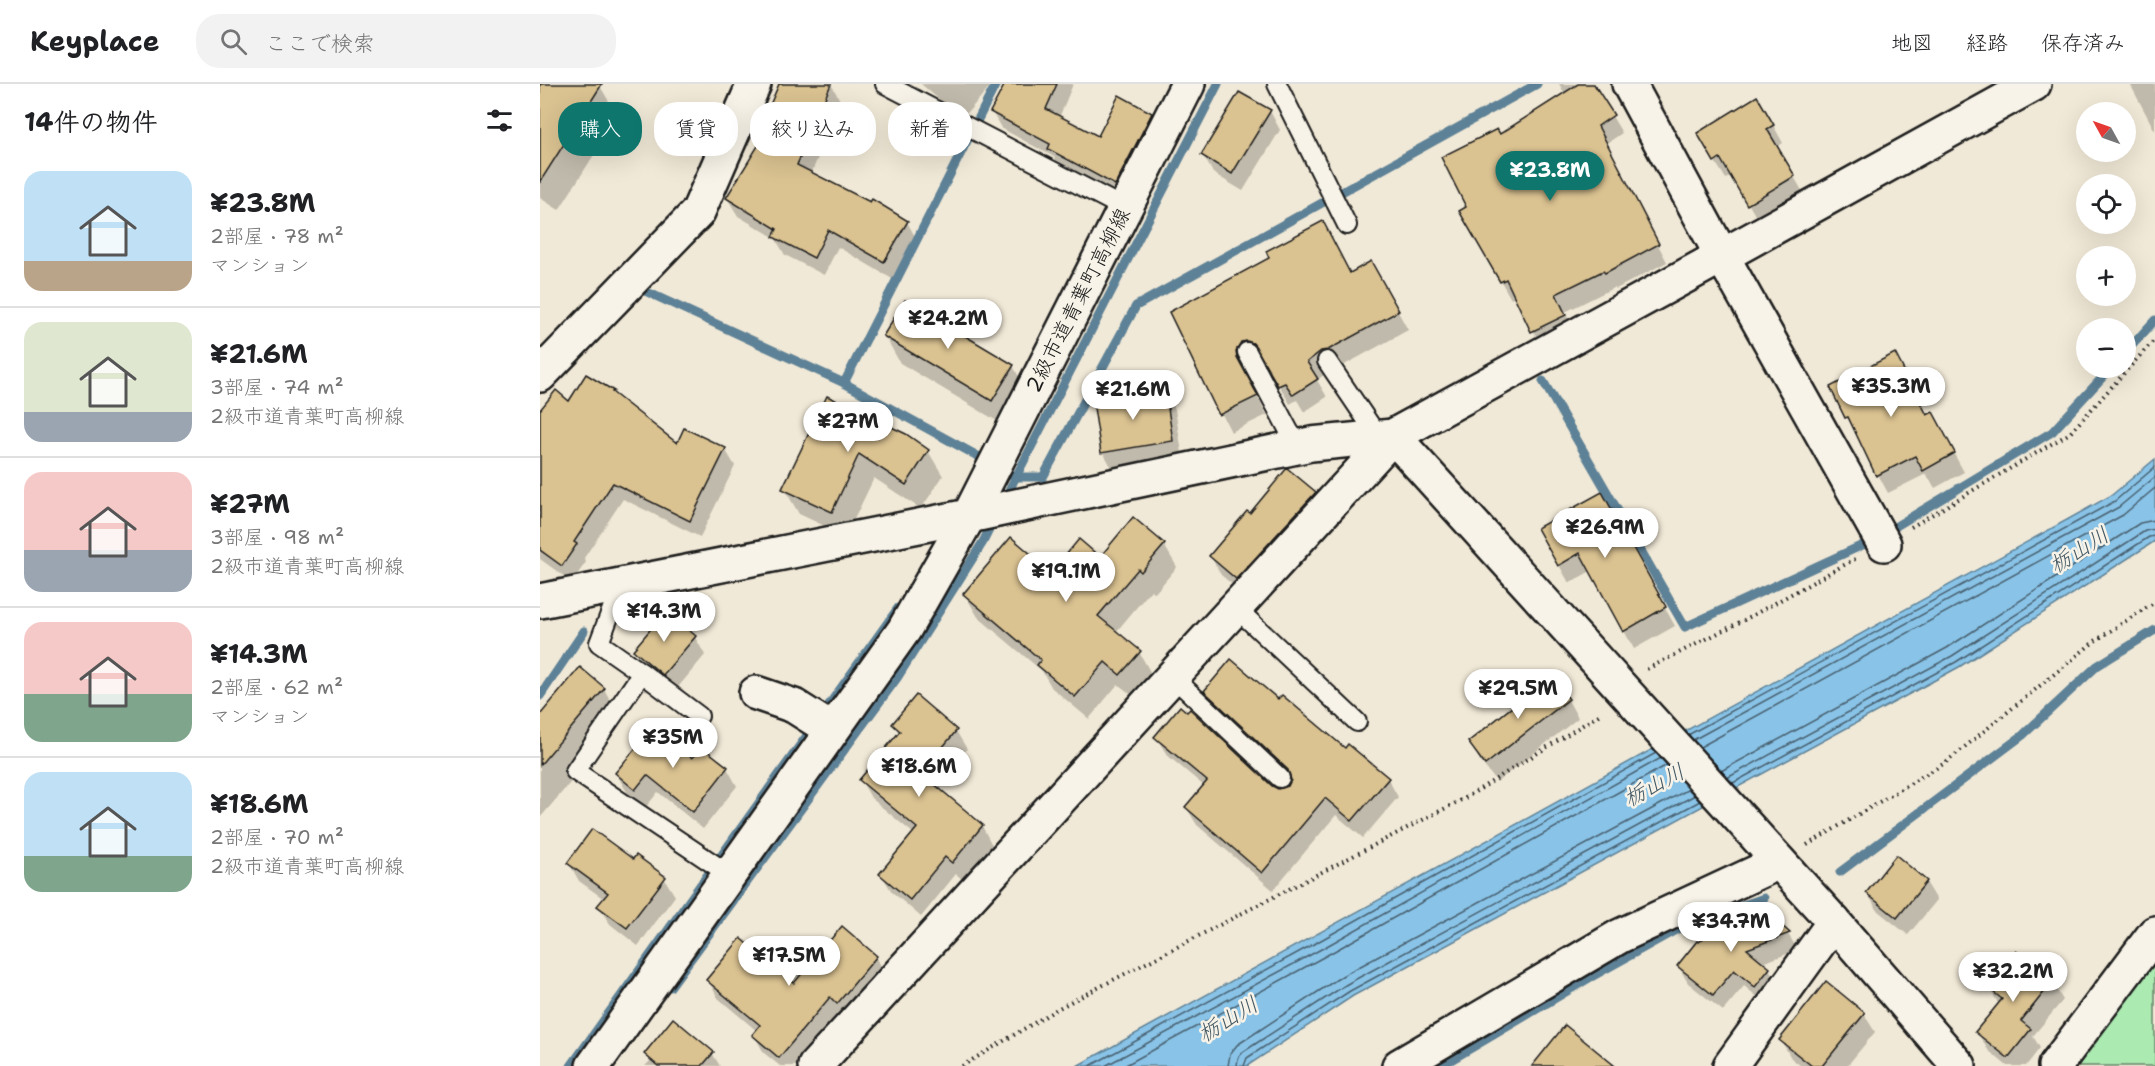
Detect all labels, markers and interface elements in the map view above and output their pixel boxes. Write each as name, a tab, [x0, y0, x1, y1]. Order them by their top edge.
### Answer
search box	[196, 14, 616, 68]
text: Keyplace	[30, 22, 160, 60]
icon: search	[217, 25, 250, 58]
text: ここで検索	[265, 29, 375, 58]
text: 地図	[1891, 29, 1933, 57]
text: 経路	[1966, 29, 2008, 57]
text: 保存済み	[2041, 29, 2125, 57]
chip: 購入	[558, 102, 642, 156]
chip: 賃貸	[654, 102, 738, 156]
chip: 絞り込み	[750, 102, 876, 156]
chip: 新着	[888, 102, 972, 156]
north arrow	[2076, 102, 2136, 162]
map controls	[2076, 102, 2136, 378]
text: 14件の物件	[24, 104, 158, 139]
icon: filters	[483, 104, 516, 137]
pin: ¥23.8M	[1501, 151, 1599, 202]
text: ¥23.8M	[1509, 157, 1591, 183]
button: locate	[2076, 174, 2136, 234]
text: ¥23.8M	[210, 185, 315, 220]
icon: home	[72, 195, 144, 267]
street label: 2級市道青葉町高柳線	[1019, 203, 1137, 397]
text: 2部屋 · 78 m²	[210, 223, 344, 249]
button: +	[2076, 246, 2136, 306]
text: マンション	[210, 252, 309, 278]
pin: ¥24.2M	[899, 299, 997, 350]
text: ¥24.2M	[908, 305, 988, 331]
button: −	[2076, 318, 2136, 378]
text: ¥21.6M	[210, 336, 308, 371]
icon: home	[72, 346, 144, 418]
pin: ¥35.3M	[1842, 367, 1940, 418]
pin: ¥21.6M	[1084, 370, 1182, 421]
text: ¥35.3M	[1851, 373, 1931, 399]
text: 3部屋 · 74 m²	[210, 374, 344, 400]
text: ¥21.6M	[1095, 376, 1171, 402]
pin: ¥27M	[812, 402, 884, 453]
text: 2級市道青葉町高柳線	[210, 403, 404, 429]
text: ¥27M	[817, 408, 879, 434]
text: ¥27M	[210, 486, 290, 521]
icon: home	[72, 496, 144, 568]
pin: ¥26.9M	[1556, 508, 1654, 559]
text: ¥26.9M	[1566, 514, 1644, 540]
water label: 栃山川	[2043, 520, 2115, 580]
text: 3部屋 · 98 m²	[210, 524, 344, 550]
pin: ¥19.1M	[1017, 552, 1115, 603]
text: 2級市道青葉町高柳線	[210, 553, 404, 579]
text: ¥19.1M	[1031, 558, 1101, 584]
pin: ¥14.3M	[615, 592, 713, 643]
text: ¥14.3M	[626, 598, 702, 624]
text: ¥14.3M	[210, 636, 308, 671]
icon: home	[72, 646, 144, 718]
pin: ¥29.5M	[1469, 669, 1567, 720]
text: 2部屋 · 62 m²	[210, 674, 343, 700]
text: ¥29.5M	[1478, 675, 1558, 701]
text: マンション	[210, 703, 309, 729]
pin: ¥35M	[637, 718, 709, 769]
text: ¥35M	[643, 724, 703, 750]
pin: ¥18.6M	[870, 747, 968, 798]
text: ¥18.6M	[881, 753, 957, 779]
water label: 栃山川	[1618, 757, 1690, 813]
text: ¥18.6M	[210, 786, 309, 821]
icon: home	[72, 796, 144, 868]
text: 2部屋 · 70 m²	[210, 824, 344, 850]
text: 2級市道青葉町高柳線	[210, 853, 404, 879]
pin: ¥34.7M	[1682, 902, 1780, 953]
text: ¥34.7M	[1692, 908, 1770, 934]
pin: ¥17.5M	[740, 936, 838, 987]
text: ¥17.5M	[752, 942, 826, 968]
pin: ¥32.2M	[1964, 952, 2062, 1003]
text: ¥32.2M	[1972, 958, 2054, 984]
water label: 栃山川	[1192, 990, 1264, 1048]

